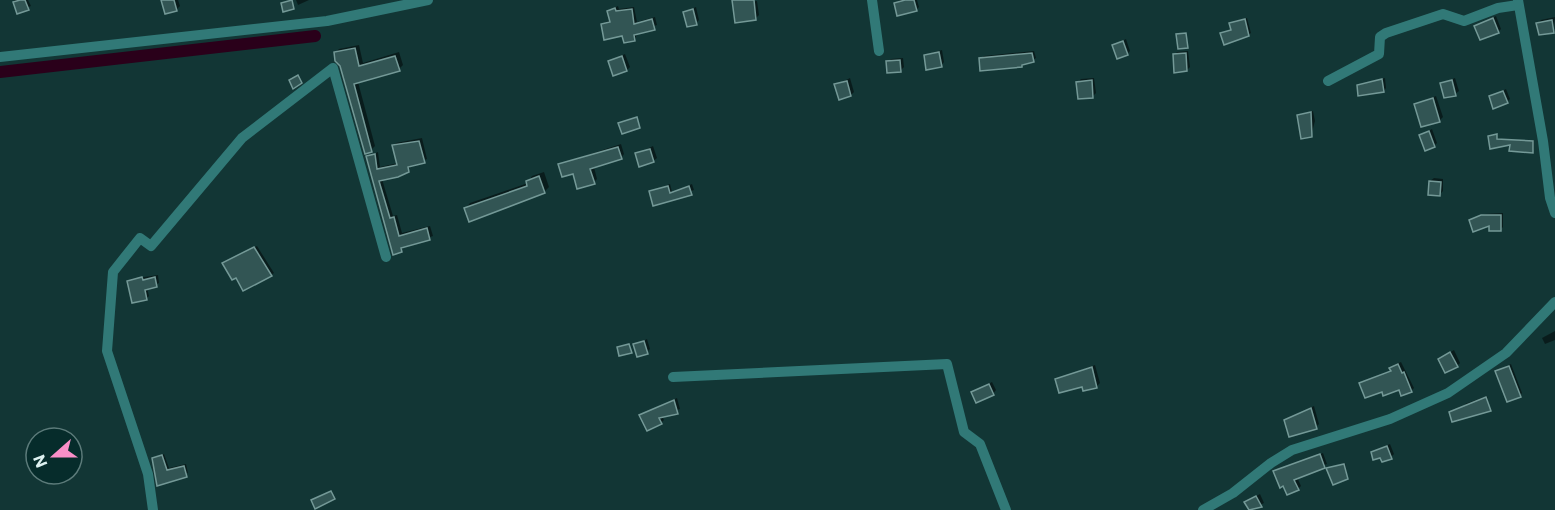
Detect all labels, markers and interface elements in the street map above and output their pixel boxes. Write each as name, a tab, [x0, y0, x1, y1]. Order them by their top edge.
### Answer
north arrow	[24, 426, 84, 486]
text: N	[29, 453, 51, 471]

